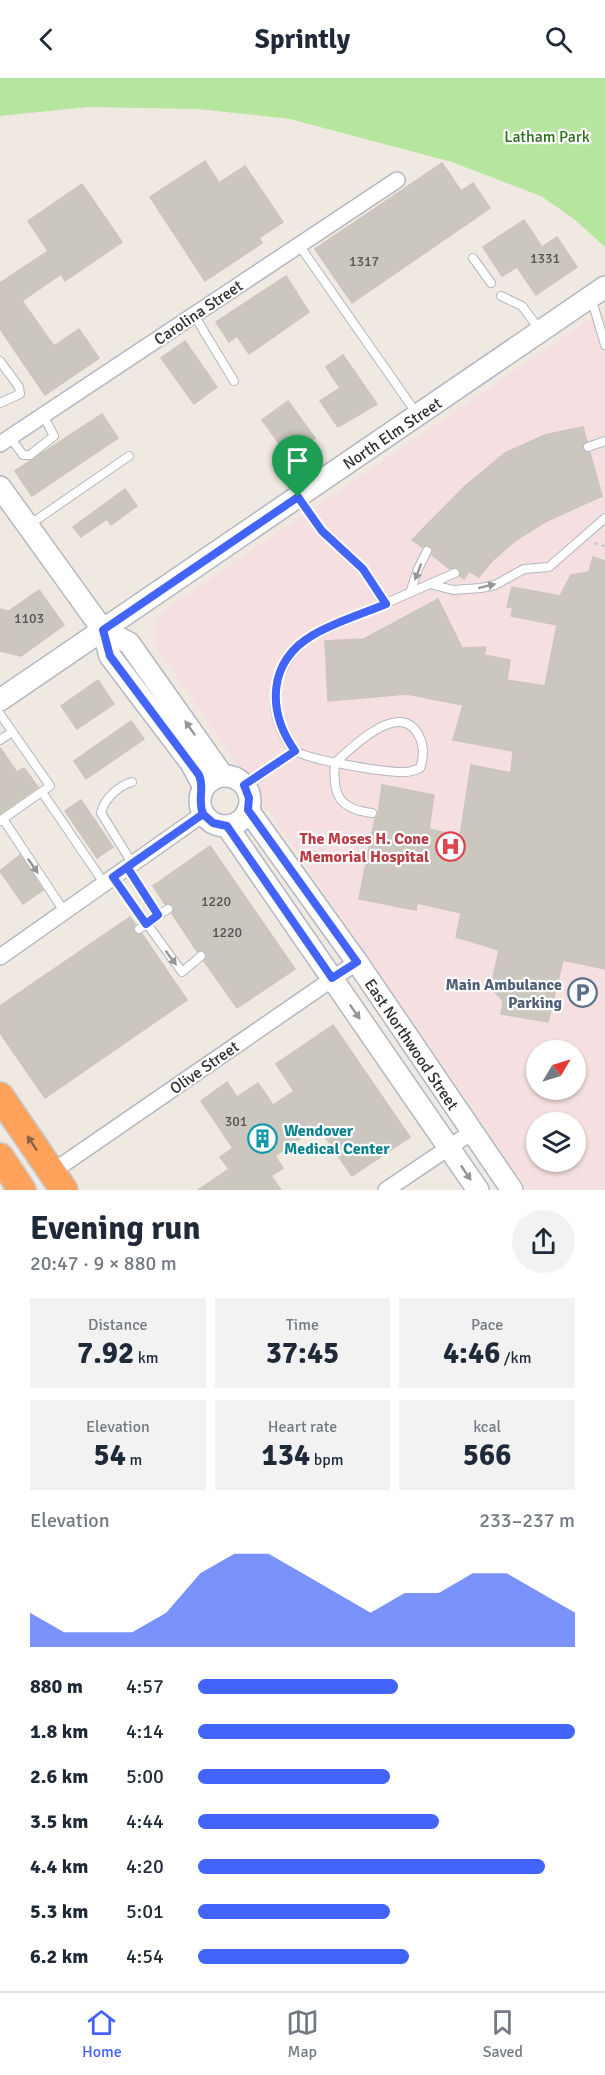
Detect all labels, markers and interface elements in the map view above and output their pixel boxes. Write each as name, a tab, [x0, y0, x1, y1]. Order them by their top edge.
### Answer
icon: back	[30, 23, 63, 56]
text: Sprintly	[255, 23, 350, 56]
icon: search	[542, 23, 575, 56]
park label: Latham Park	[504, 127, 590, 147]
house number: 1331	[530, 250, 560, 267]
house number: 1317	[349, 253, 379, 270]
street label: Carolina Street	[150, 276, 247, 350]
street label: North Elm Street	[339, 393, 446, 474]
pin	[272, 435, 323, 497]
icon: arrive	[281, 444, 314, 477]
one-way arrow	[413, 563, 423, 581]
one-way arrow	[478, 580, 496, 590]
house number: 1103	[14, 610, 44, 627]
one-way arrow	[184, 720, 196, 736]
place label: The Moses H. Cone Memorial Hospital	[299, 829, 429, 867]
hospital icon: The Moses H. Cone Memorial Hospital	[434, 831, 466, 863]
one-way arrow	[27, 857, 39, 873]
house number: 1220	[201, 893, 231, 910]
house number: 1220	[212, 924, 242, 941]
one-way arrow	[165, 950, 178, 966]
street label: East Northwood Street	[360, 975, 463, 1114]
place label: Main Ambulance Parking	[445, 975, 562, 1013]
parking icon: Main Ambulance Parking	[567, 977, 599, 1009]
one-way arrow	[349, 1004, 361, 1020]
street label: Olive Street	[166, 1037, 243, 1099]
north arrow	[526, 1040, 586, 1100]
map controls	[526, 1040, 586, 1172]
button: layers	[526, 1112, 586, 1172]
house number: 301	[225, 1113, 247, 1130]
place label: Wendover Medical Center	[284, 1121, 390, 1159]
building icon: Wendover Medical Center	[247, 1123, 279, 1155]
one-way arrow	[27, 1135, 38, 1151]
one-way arrow	[460, 1164, 472, 1180]
text: Evening run	[30, 1208, 200, 1249]
button: share	[512, 1210, 575, 1273]
text: 20:47 · 9 × 880 m	[30, 1251, 177, 1276]
text: Distance	[88, 1315, 148, 1335]
text: Time	[286, 1315, 319, 1335]
text: Pace	[471, 1315, 503, 1335]
text: 7.92	[77, 1335, 134, 1372]
text: 37:45	[266, 1335, 339, 1372]
text: 4:46	[443, 1335, 500, 1372]
text: km	[134, 1348, 159, 1368]
text: /km	[500, 1348, 531, 1368]
text: Elevation	[86, 1417, 150, 1437]
text: Heart rate	[268, 1417, 337, 1437]
text: kcal	[473, 1417, 501, 1437]
text: 54	[93, 1437, 126, 1474]
text: 134	[262, 1437, 310, 1474]
text: 566	[463, 1437, 511, 1474]
text: m	[126, 1450, 142, 1470]
text: bpm	[310, 1450, 343, 1470]
text: Elevation	[30, 1508, 110, 1533]
text: 233–237 m	[479, 1508, 575, 1533]
text: 880 m	[30, 1674, 83, 1699]
text: 4:57	[126, 1674, 164, 1699]
text: 1.8 km	[30, 1719, 88, 1744]
text: 4:14	[126, 1719, 164, 1744]
text: 2.6 km	[30, 1764, 88, 1789]
text: 5:00	[126, 1764, 164, 1789]
text: 3.5 km	[30, 1809, 88, 1834]
text: 4:44	[126, 1809, 164, 1834]
text: 4.4 km	[30, 1854, 88, 1879]
text: 4:20	[126, 1854, 164, 1879]
text: 5.3 km	[30, 1899, 88, 1924]
text: 5:01	[126, 1899, 164, 1924]
text: 6.2 km	[30, 1944, 88, 1969]
text: 4:54	[126, 1944, 164, 1969]
tab: Home	[82, 2006, 122, 2062]
tab: Map	[286, 2006, 319, 2062]
tab: Saved	[483, 2006, 523, 2062]

